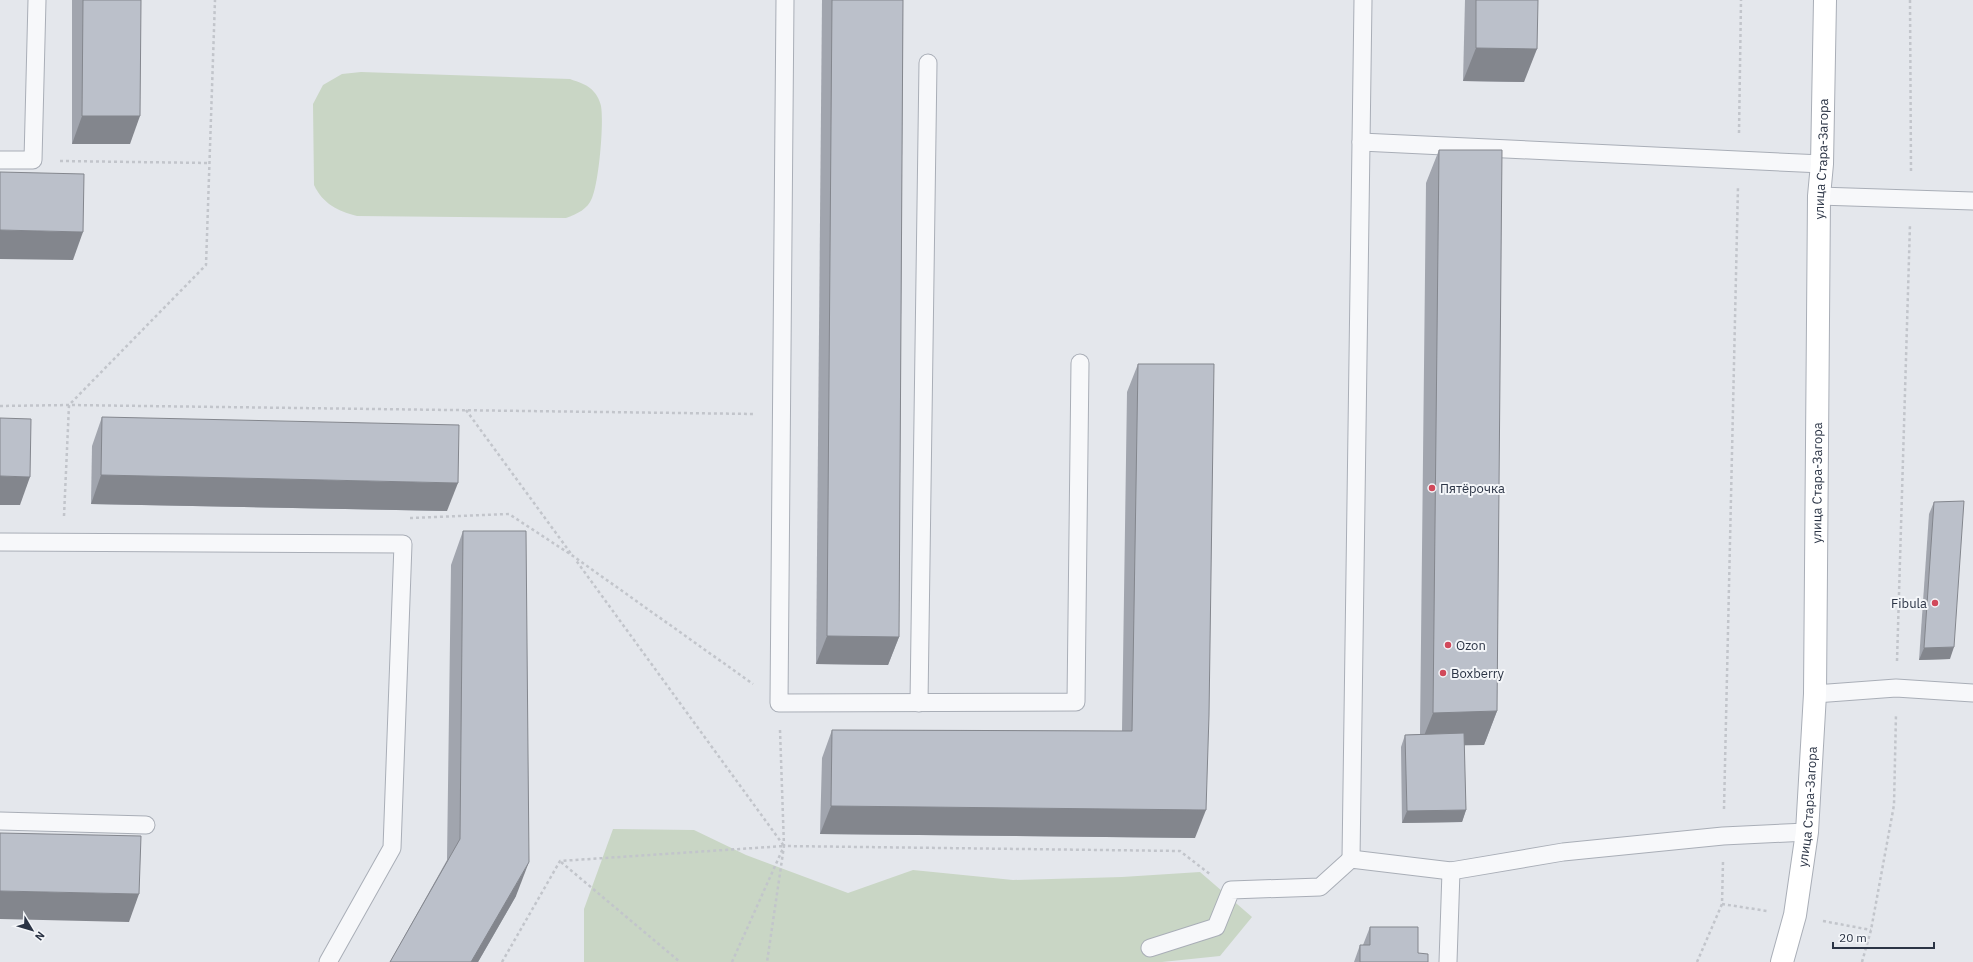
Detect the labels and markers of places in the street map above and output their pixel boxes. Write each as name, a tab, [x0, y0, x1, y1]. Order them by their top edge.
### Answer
place label: Пятёрочка	[1440, 480, 1505, 497]
marker: Пятёрочка	[1427, 483, 1437, 493]
place label: Fibula	[1891, 595, 1927, 612]
marker: Fibula	[1930, 598, 1940, 608]
place label: Ozon	[1456, 637, 1486, 654]
marker: Ozon	[1443, 640, 1453, 650]
place label: Boxberry	[1451, 665, 1505, 682]
marker: Boxberry	[1438, 668, 1448, 678]

